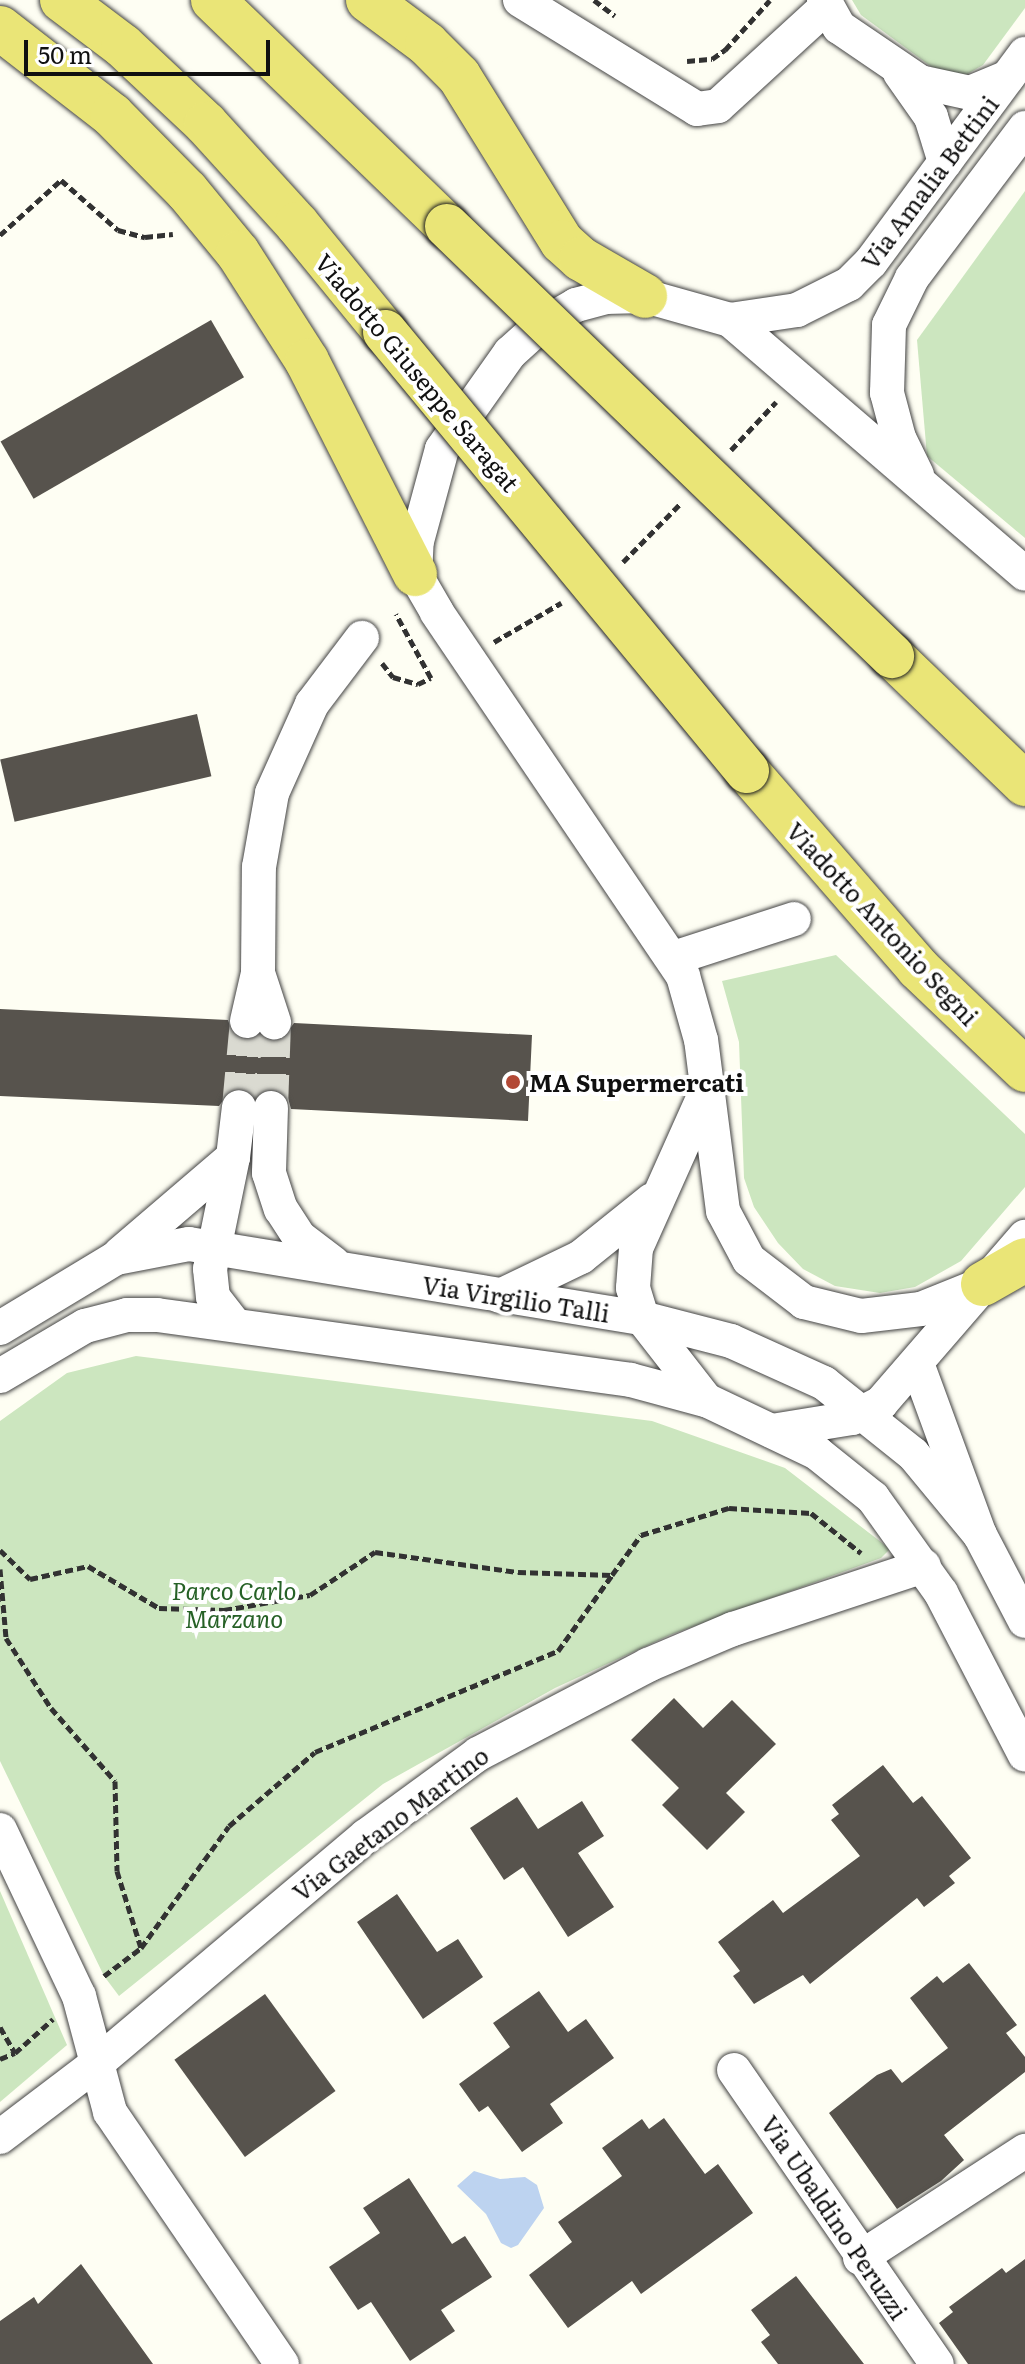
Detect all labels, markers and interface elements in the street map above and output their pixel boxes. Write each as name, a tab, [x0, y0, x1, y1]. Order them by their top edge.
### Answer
scale bar	[28, 24, 274, 74]
text: 50 m	[38, 36, 92, 71]
street label: Via Amalia Bettini	[854, 90, 1004, 274]
street label: Viadotto Giuseppe Saragat	[310, 247, 526, 497]
street label: Viadotto Antonio Segni	[781, 816, 985, 1030]
place label: MA Supermercati	[529, 1068, 744, 1096]
marker: MA Supermercati	[504, 1073, 522, 1091]
street label: Via Virgilio Talli	[420, 1269, 612, 1327]
park label: Parco Carlo Marzano	[172, 1576, 296, 1632]
street label: Via Gaetano Martino	[286, 1740, 494, 1906]
street label: Via Ubaldino Peruzzi	[756, 2110, 914, 2324]

